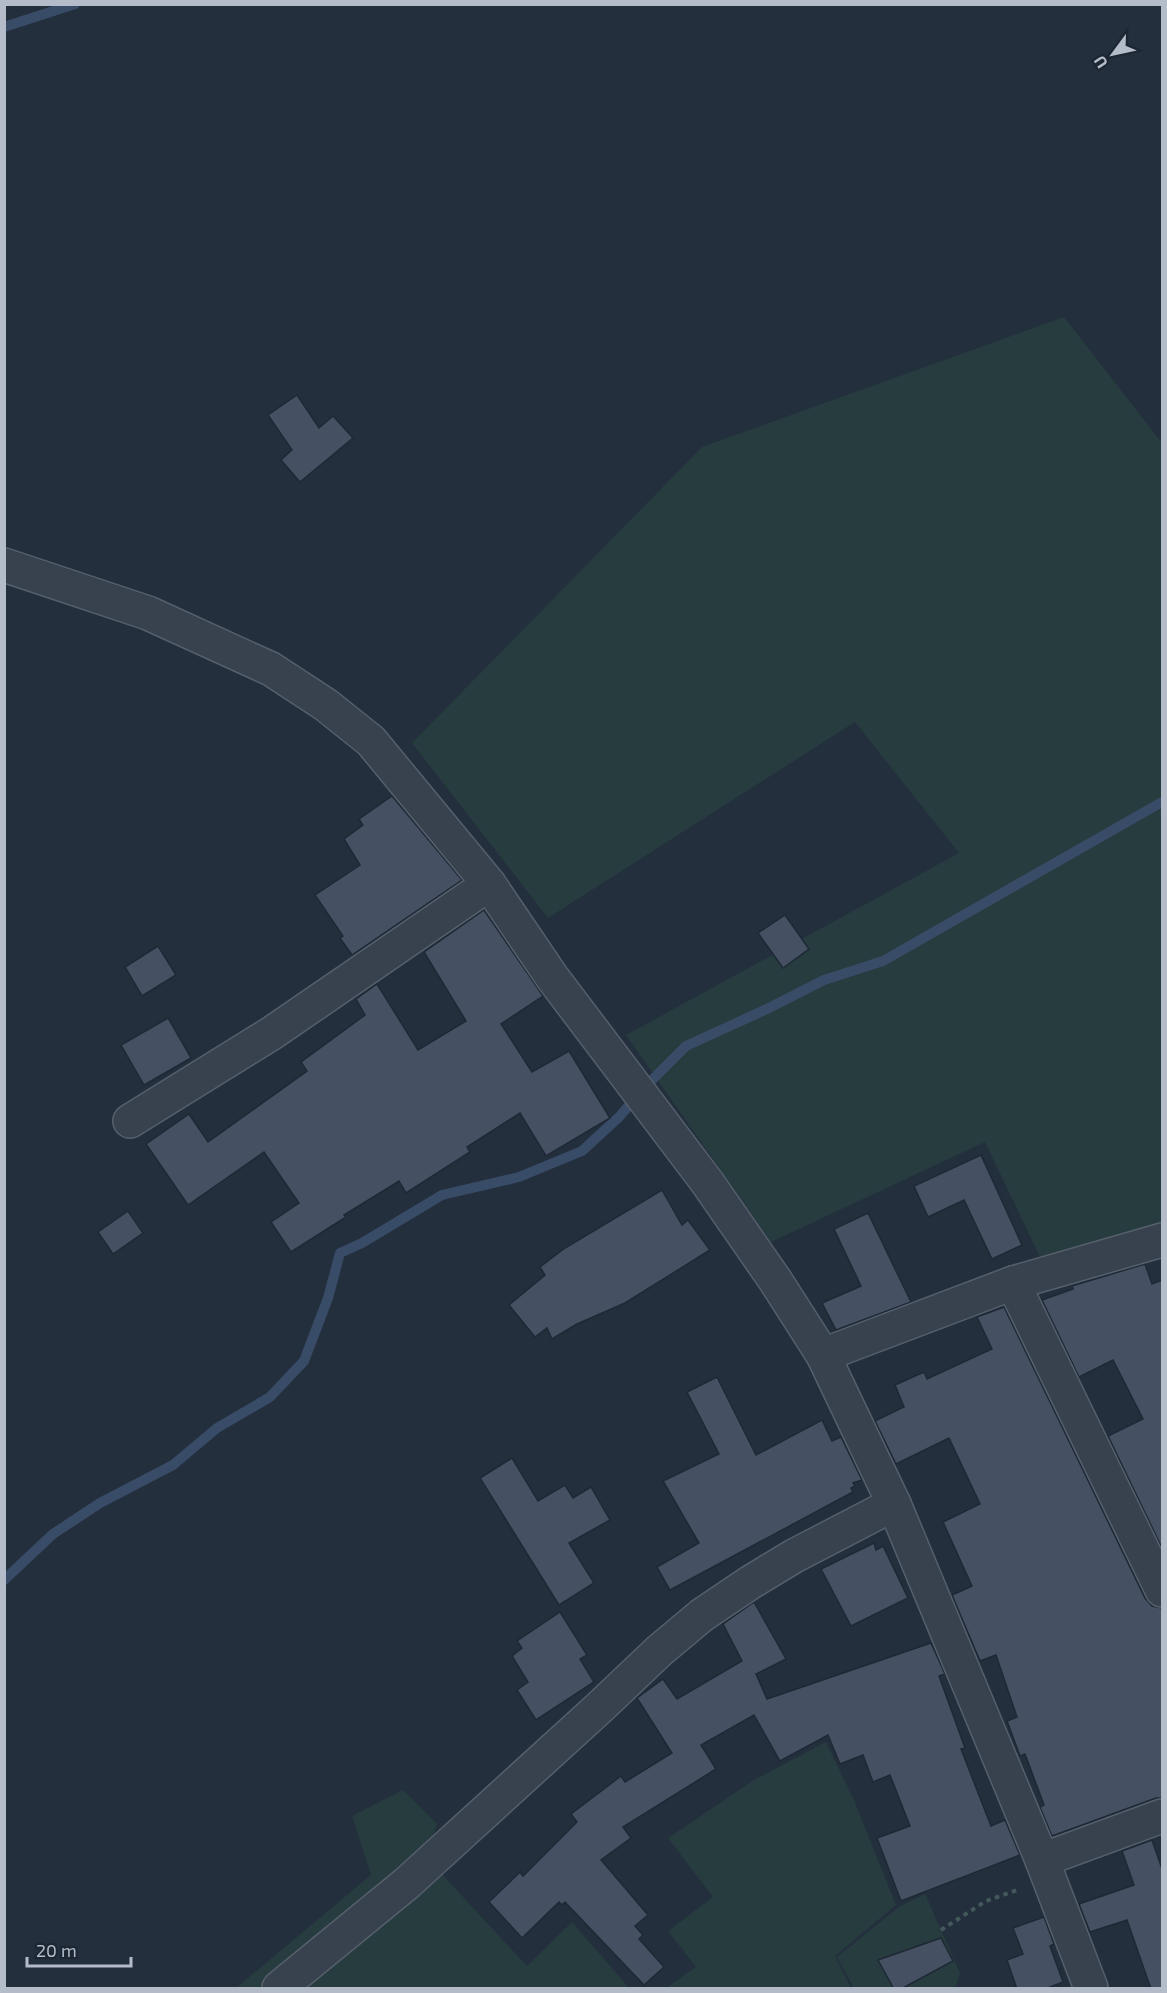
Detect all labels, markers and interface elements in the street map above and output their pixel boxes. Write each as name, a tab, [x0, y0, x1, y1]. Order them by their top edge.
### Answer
north arrow	[1083, 24, 1143, 84]
text: U	[1089, 53, 1111, 72]
scale bar	[27, 1930, 130, 1968]
text: 20 m	[36, 1939, 77, 1961]

